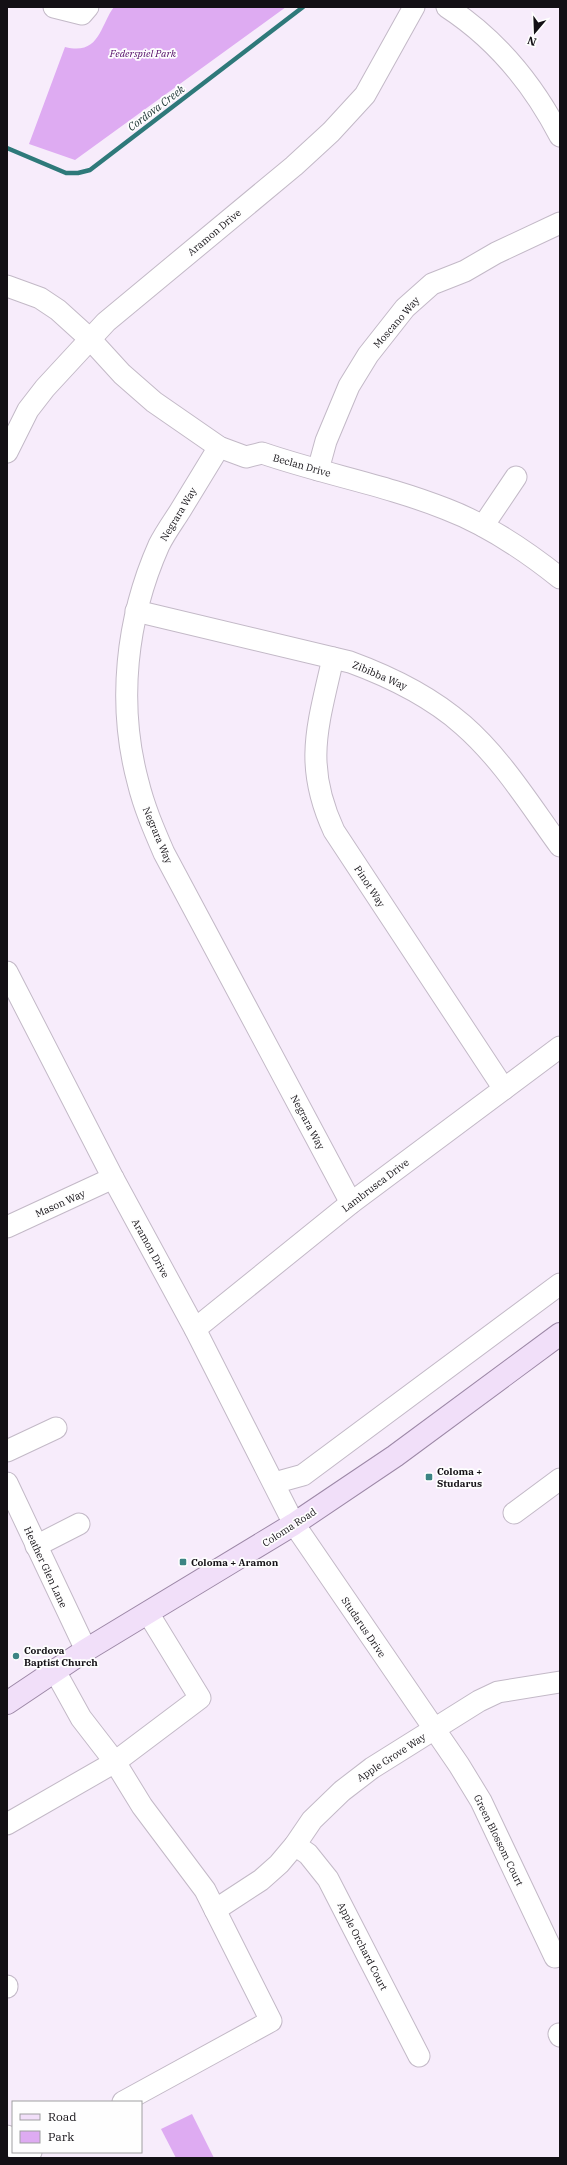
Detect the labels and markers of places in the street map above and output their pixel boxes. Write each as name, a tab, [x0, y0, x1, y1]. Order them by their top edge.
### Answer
place label: Coloma + Studarus	[437, 1465, 482, 1490]
marker: Coloma + Studarus	[424, 1472, 434, 1482]
place label: Coloma + Aramon	[191, 1556, 279, 1569]
marker: Coloma + Aramon	[178, 1557, 188, 1567]
place label: Cordova Baptist Church	[24, 1644, 98, 1669]
marker: Cordova Baptist Church	[11, 1651, 21, 1661]

